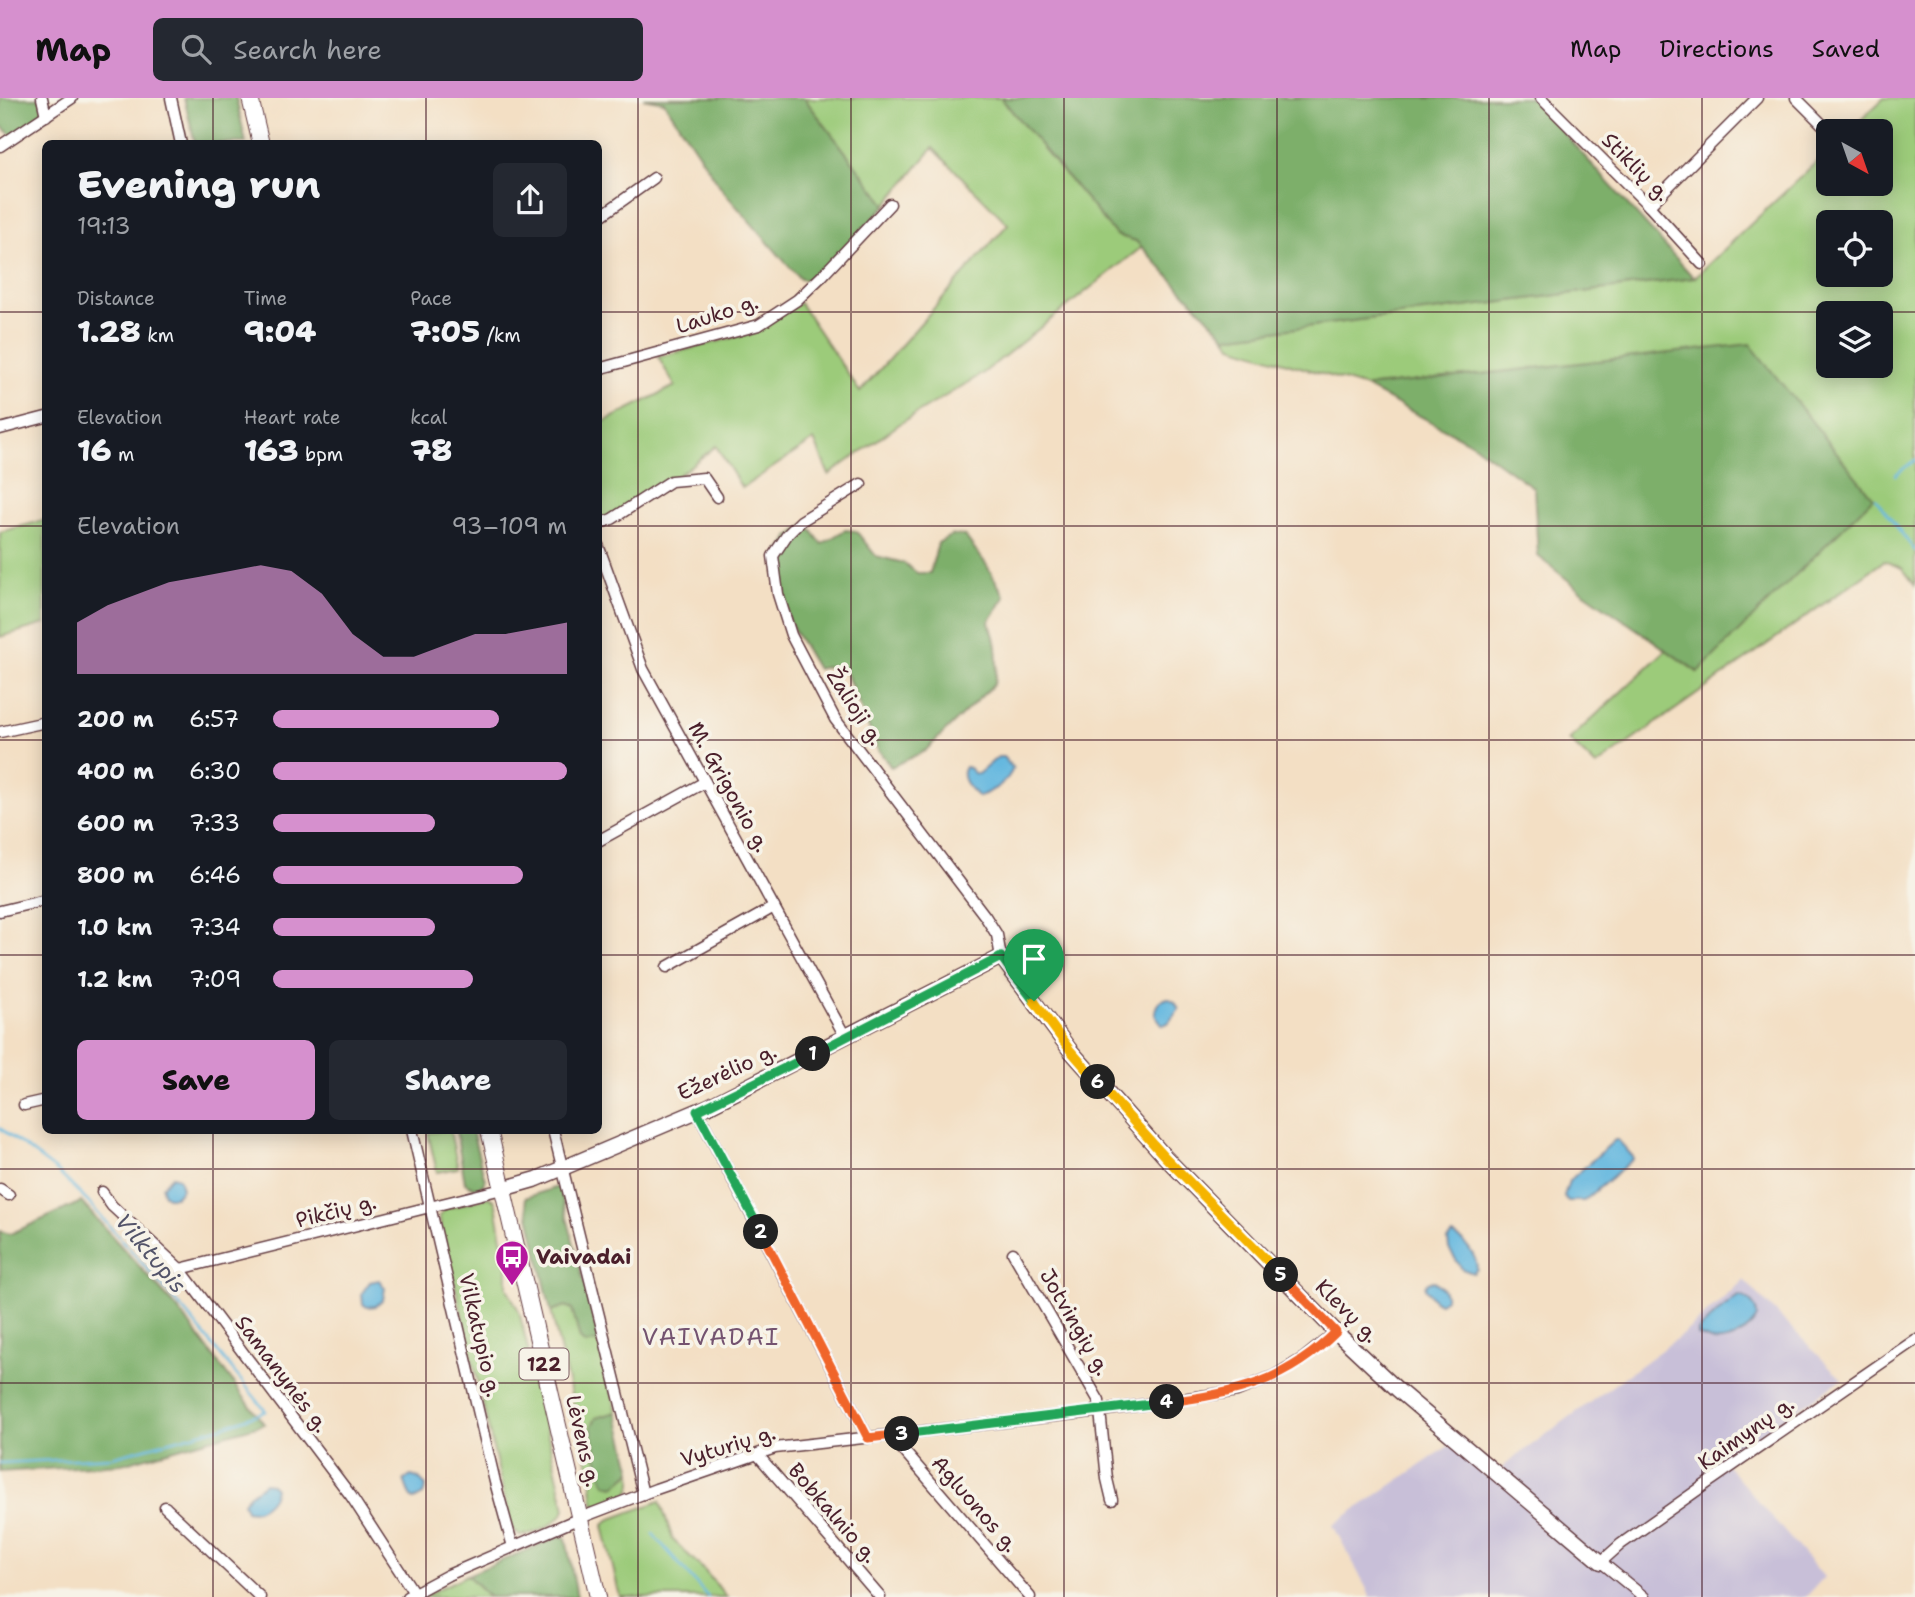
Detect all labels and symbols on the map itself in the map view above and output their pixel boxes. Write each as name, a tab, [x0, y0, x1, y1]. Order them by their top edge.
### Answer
north arrow	[1816, 119, 1894, 196]
street label: Stiklių g.	[1595, 126, 1677, 208]
street label: Lauko g.	[672, 288, 762, 340]
street label: Žalioji g.	[820, 663, 891, 751]
street label: M. Grigonio g.	[682, 717, 776, 857]
pin	[1004, 929, 1064, 1001]
street label: Ežerėlio g.	[673, 1037, 781, 1107]
pin: 1	[796, 1037, 830, 1072]
pin: 6	[1080, 1065, 1116, 1100]
street label: Pikčių g.	[293, 1187, 379, 1235]
water label: Vilktupis	[109, 1207, 193, 1299]
pin: 2	[744, 1214, 778, 1250]
bus stop icon: Vaivadai	[493, 1238, 531, 1287]
place label: Vaivadai	[536, 1243, 631, 1271]
pin: 5	[1264, 1258, 1298, 1292]
street label: Jotvingių g.	[1033, 1263, 1117, 1381]
street label: Vilkatupio g.	[452, 1270, 508, 1400]
street label: Klevų g.	[1309, 1273, 1385, 1349]
street label: Samanynės g.	[229, 1310, 335, 1438]
district label: VAIVADAI	[642, 1321, 780, 1353]
road number: 122	[520, 1348, 568, 1380]
pin: 4	[1150, 1384, 1184, 1420]
street label: Kaimynų g.	[1692, 1390, 1800, 1476]
street label: Lėvens g.	[559, 1392, 607, 1490]
pin: 3	[884, 1416, 920, 1452]
street label: Vyturių g.	[677, 1418, 779, 1474]
street label: Agluonos g.	[925, 1450, 1025, 1558]
street label: Bobkalnio g.	[782, 1457, 884, 1569]

